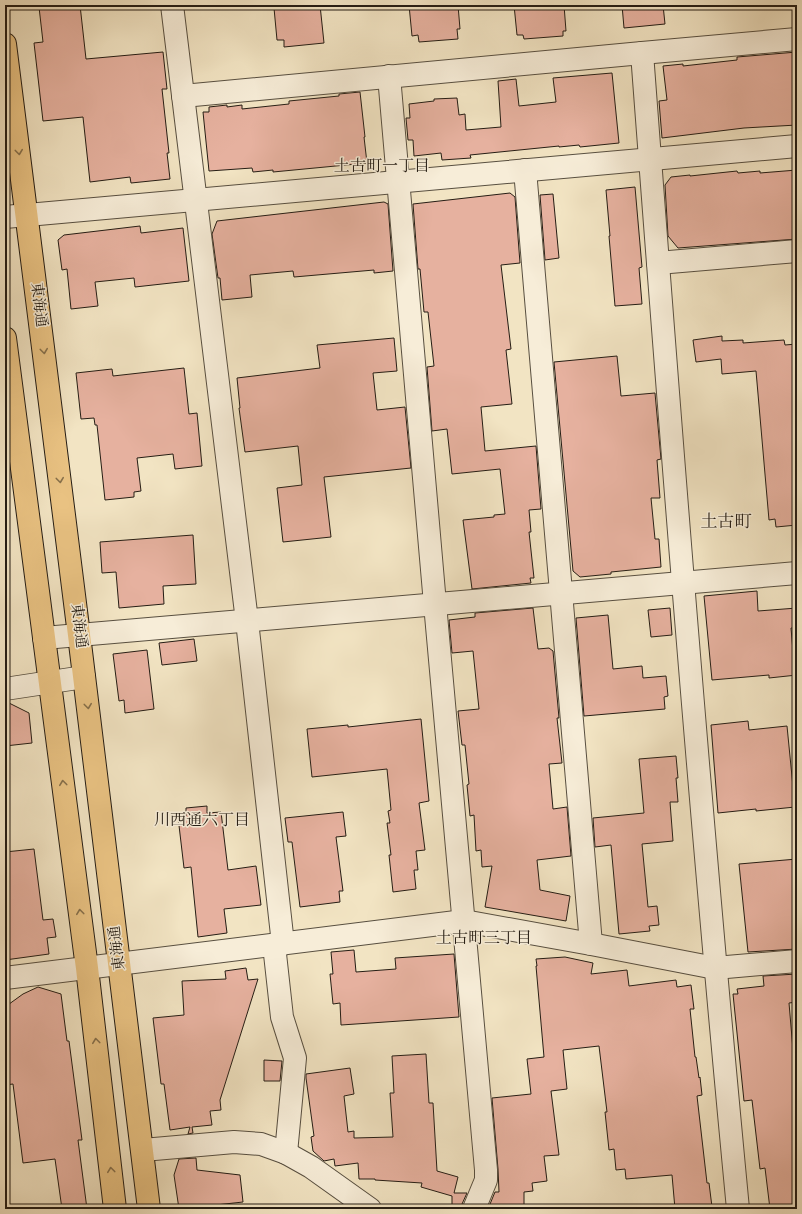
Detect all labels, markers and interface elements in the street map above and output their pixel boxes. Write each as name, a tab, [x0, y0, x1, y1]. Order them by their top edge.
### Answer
one-way arrow	[14, 149, 23, 155]
district label: 土古町一丁目	[334, 156, 430, 178]
street label: 東海通	[25, 281, 51, 329]
one-way arrow	[39, 348, 48, 354]
one-way arrow	[55, 477, 64, 483]
district label: 土古町	[701, 511, 752, 534]
street label: 東海通	[65, 602, 91, 650]
one-way arrow	[83, 703, 92, 709]
one-way arrow	[59, 780, 68, 786]
district label: 川西通六丁目	[154, 810, 250, 832]
one-way arrow	[75, 909, 84, 915]
street label: 東海通	[105, 924, 131, 972]
district label: 土古町三丁目	[436, 928, 532, 950]
one-way arrow	[91, 1038, 100, 1044]
one-way arrow	[107, 1167, 116, 1173]

